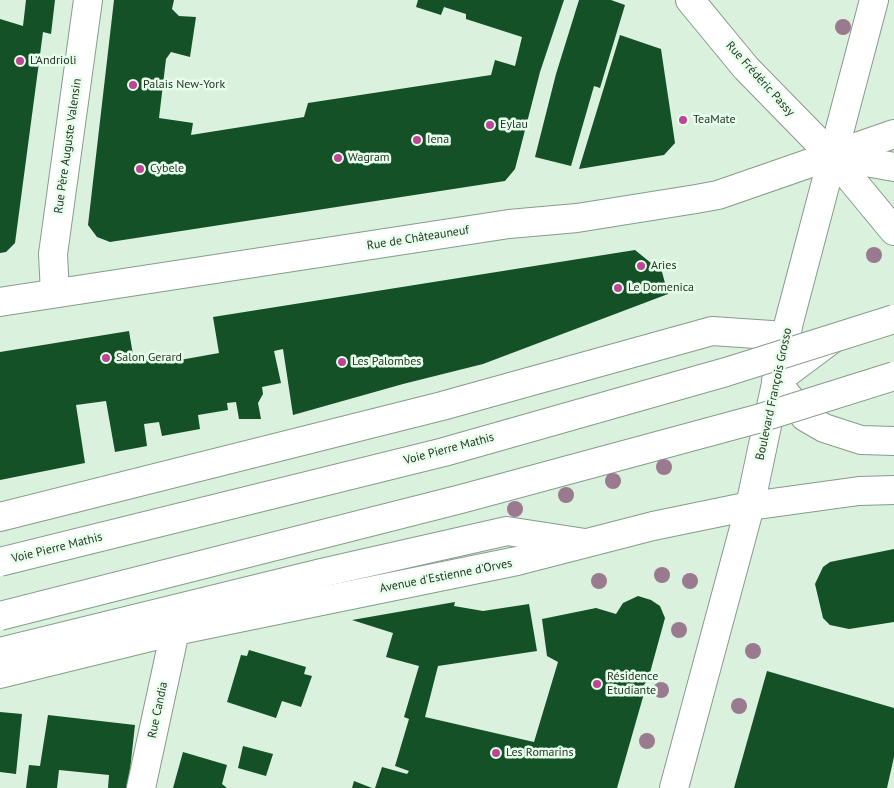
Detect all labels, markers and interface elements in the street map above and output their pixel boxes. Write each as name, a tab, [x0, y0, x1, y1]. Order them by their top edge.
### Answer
street label: Rue Frédéric Passy	[723, 39, 797, 119]
place label: L'Andrioli	[30, 54, 76, 68]
marker: L'Andrioli	[14, 55, 26, 67]
street label: Rue Père Auguste Valensin	[51, 77, 85, 215]
place label: Palais New-York	[143, 78, 225, 92]
marker: Palais New-York	[127, 79, 139, 91]
place label: TeaMate	[693, 113, 736, 127]
marker: TeaMate	[677, 114, 689, 126]
place label: Eylau	[500, 118, 528, 132]
marker: Eylau	[484, 119, 496, 131]
place label: Iena	[427, 133, 449, 147]
marker: Iena	[411, 134, 423, 146]
place label: Wagram	[348, 151, 390, 165]
marker: Wagram	[332, 152, 344, 164]
place label: Cybele	[150, 162, 184, 176]
marker: Cybele	[134, 163, 146, 175]
street label: Rue de Châteauneuf	[366, 223, 470, 253]
place label: Aries	[651, 259, 676, 273]
marker: Aries	[635, 260, 647, 272]
place label: Le Domenica	[628, 281, 694, 295]
marker: Le Domenica	[612, 282, 624, 294]
street label: Boulevard François Grosso	[753, 327, 795, 461]
place label: Salon Gerard	[116, 351, 182, 365]
marker: Salon Gerard	[100, 352, 112, 364]
place label: Les Palombes	[352, 355, 421, 369]
marker: Les Palombes	[336, 356, 348, 368]
street label: Voie Pierre Mathis	[402, 430, 496, 468]
street label: Voie Pierre Mathis	[10, 530, 104, 566]
street label: Avenue d'Estienne d'Orves	[379, 556, 513, 596]
place label: Résidence Etudiante	[607, 670, 658, 698]
marker: Résidence Etudiante	[591, 678, 603, 690]
street label: Rue Candia	[145, 680, 171, 740]
place label: Les Romarins	[506, 746, 573, 760]
marker: Les Romarins	[490, 747, 502, 759]

